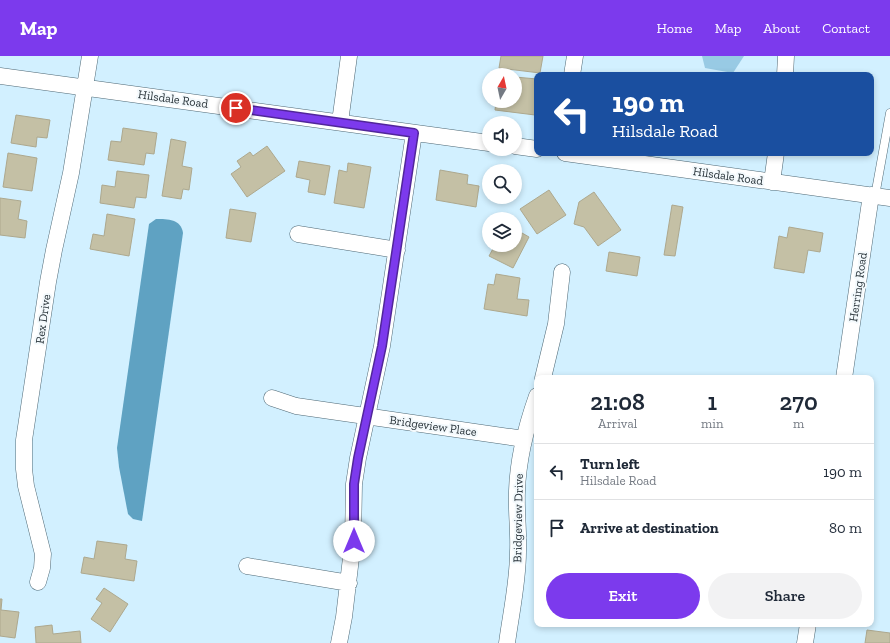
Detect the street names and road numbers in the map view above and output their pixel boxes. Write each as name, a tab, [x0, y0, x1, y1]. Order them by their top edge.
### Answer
street label: Hilsdale Road	[137, 87, 209, 111]
street label: Hilsdale Road	[692, 164, 764, 188]
street label: Herring Road	[846, 251, 870, 323]
street label: Rex Drive	[33, 293, 53, 345]
street label: Bridgeview Place	[388, 413, 478, 439]
street label: Bridgeview Drive	[510, 473, 526, 563]

